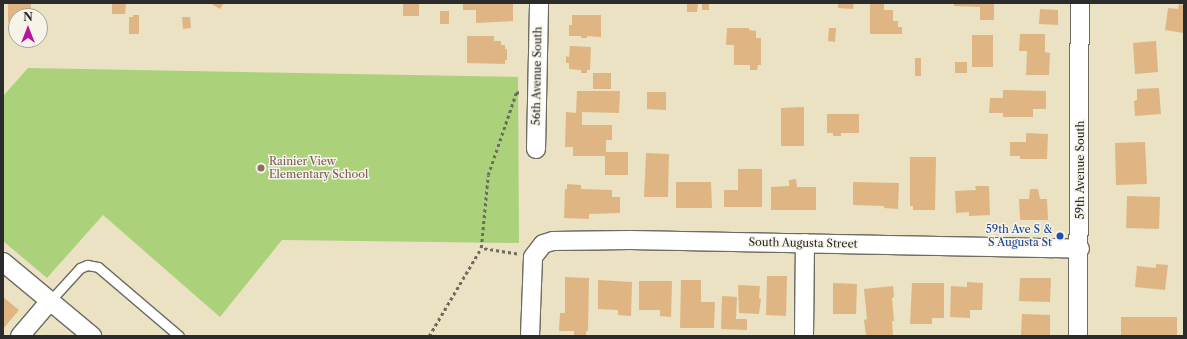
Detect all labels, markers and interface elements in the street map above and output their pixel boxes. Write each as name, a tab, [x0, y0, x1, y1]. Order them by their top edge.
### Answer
north arrow	[8, 8, 48, 48]
text: N	[23, 10, 33, 24]
street label: 56th Avenue South	[530, 26, 544, 126]
street label: 59th Avenue South	[1073, 120, 1087, 220]
place label: Rainier View Elementary School	[269, 155, 369, 181]
marker: Rainier View Elementary School	[256, 163, 266, 173]
place label: 59th Ave S & S Augusta St	[985, 223, 1052, 249]
marker: 59th Ave S & S Augusta St	[1055, 231, 1065, 241]
street label: South Augusta Street	[748, 235, 858, 251]

